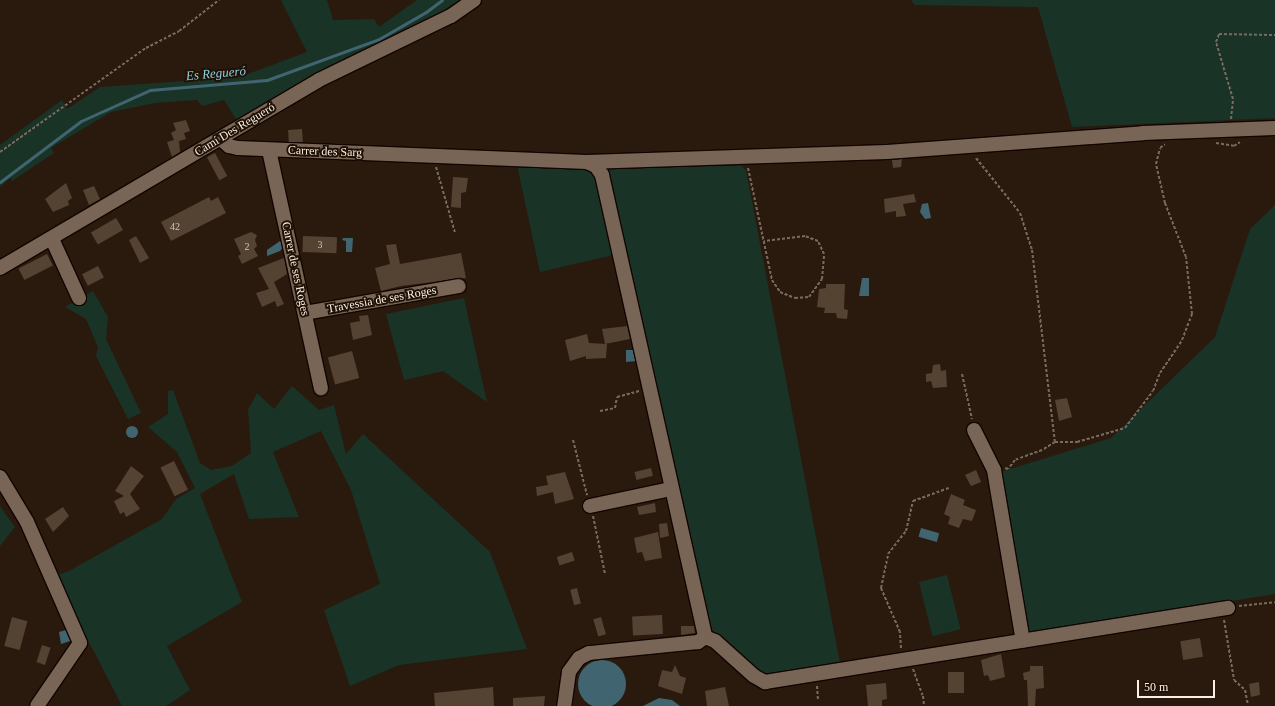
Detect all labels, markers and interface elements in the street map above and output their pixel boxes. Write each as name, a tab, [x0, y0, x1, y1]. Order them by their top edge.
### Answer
water label: Es Regueró	[185, 64, 247, 84]
street label: Camí Des Regueró	[192, 100, 278, 160]
street label: Carrer des Sarg	[288, 144, 362, 160]
house number: 42	[170, 221, 180, 233]
street label: Carrer de ses Roges	[278, 221, 312, 317]
house number: 3	[318, 239, 322, 251]
house number: 2	[244, 241, 250, 253]
street label: Travessia de ses Roges	[326, 283, 438, 317]
scale bar	[1139, 672, 1217, 698]
text: 50 m	[1144, 680, 1168, 694]

